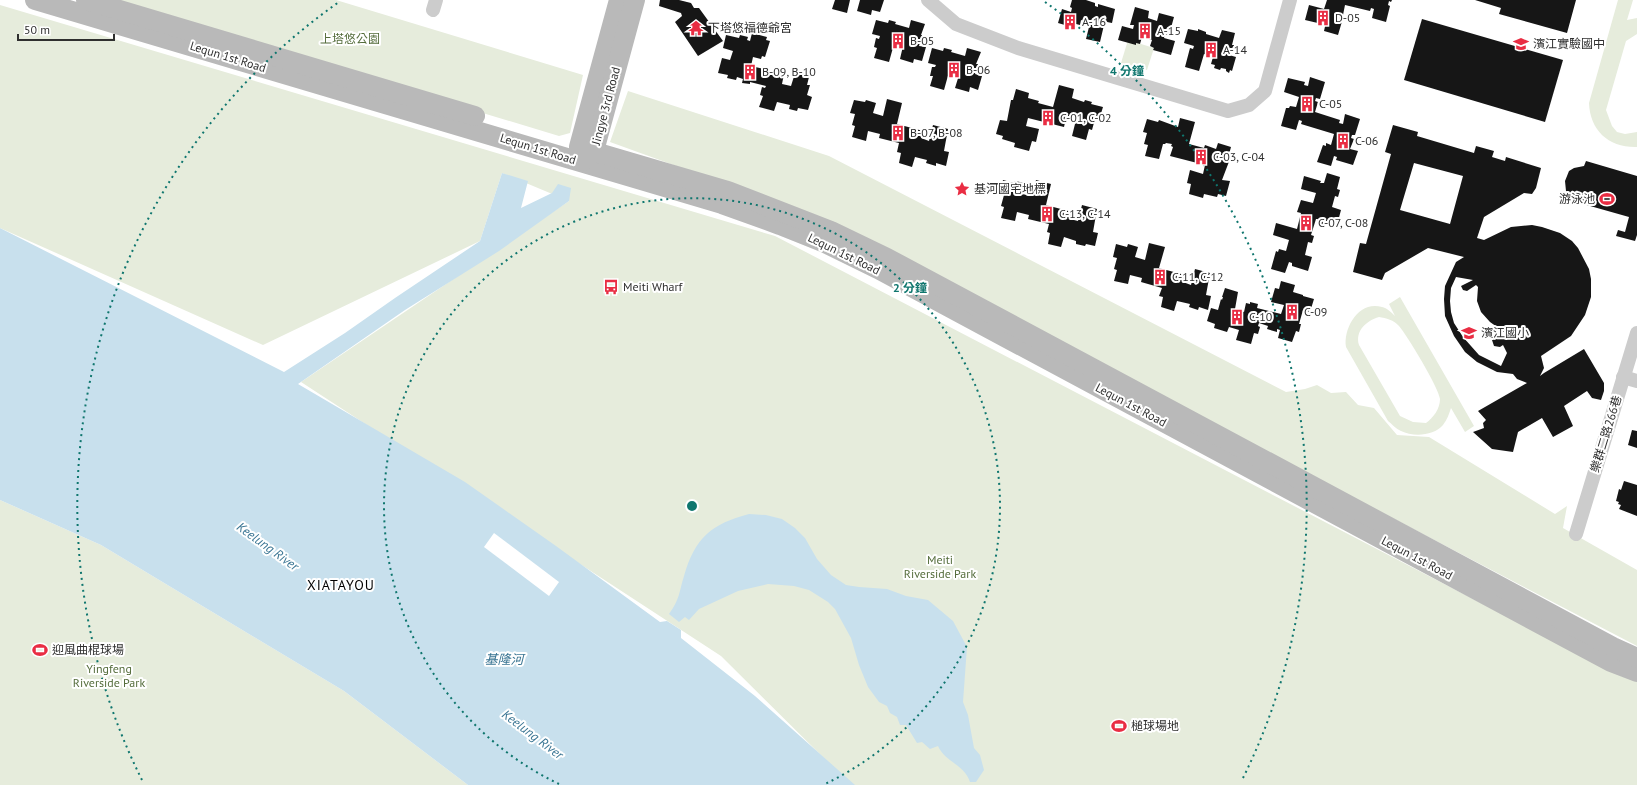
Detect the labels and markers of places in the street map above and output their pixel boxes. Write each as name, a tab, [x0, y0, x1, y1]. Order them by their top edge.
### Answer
building icon: D-05	[1314, 9, 1332, 27]
place label: D-05	[1335, 10, 1360, 25]
building icon: A-16	[1061, 13, 1079, 31]
place label: A-16	[1082, 14, 1106, 29]
temple icon: 下塔悠福德爺宮	[687, 19, 705, 37]
place label: 下塔悠福德爺宮	[708, 20, 792, 35]
building icon: A-15	[1136, 22, 1154, 40]
place label: A-15	[1157, 23, 1181, 38]
building icon: B-05	[889, 32, 907, 50]
place label: B-05	[910, 33, 934, 48]
school or university icon: 濱江實驗國中	[1512, 35, 1530, 53]
place label: 濱江實驗國中	[1533, 36, 1605, 51]
building icon: A-14	[1202, 41, 1220, 59]
place label: A-14	[1223, 42, 1247, 57]
building icon: B-06	[945, 61, 963, 79]
place label: B-06	[966, 62, 990, 77]
building icon: B-09, B-10	[741, 63, 759, 81]
place label: B-09, B-10	[762, 64, 816, 79]
building icon: C-05	[1298, 95, 1316, 113]
place label: C-05	[1319, 96, 1342, 111]
building icon: C-01, C-02	[1039, 109, 1057, 127]
place label: C-01, C-02	[1060, 110, 1112, 125]
building icon: B-07, B-08	[889, 124, 907, 142]
place label: B-07, B-08	[910, 125, 962, 140]
building icon: C-06	[1334, 132, 1352, 150]
place label: C-06	[1355, 133, 1378, 148]
building icon: C-03, C-04	[1192, 148, 1210, 166]
place label: C-03, C-04	[1213, 149, 1265, 164]
place icon: 基河國宅地標	[953, 180, 971, 198]
place label: 基河國宅地標	[974, 181, 1046, 196]
sports icon: 游泳池	[1598, 190, 1616, 208]
place label: 游泳池	[1559, 191, 1595, 206]
building icon: C-13, C-14	[1038, 205, 1056, 223]
place label: C-13, C-14	[1059, 206, 1111, 221]
building icon: C-07, C-08	[1297, 214, 1315, 232]
place label: C-07, C-08	[1318, 215, 1368, 230]
building icon: C-11, C-12	[1151, 268, 1169, 286]
place label: C-11, C-12	[1172, 269, 1224, 284]
bus stop icon: Meiti Wharf	[602, 278, 620, 296]
place label: Meiti Wharf	[623, 279, 684, 294]
building icon: C-09	[1283, 303, 1301, 321]
place label: C-09	[1304, 304, 1327, 319]
building icon: C-10	[1228, 308, 1246, 326]
place label: C-10	[1249, 309, 1273, 324]
school or university icon: 濱江國小	[1460, 324, 1478, 342]
place label: 濱江國小	[1481, 325, 1529, 340]
centre of rings	[685, 499, 699, 513]
sports icon: 迎風曲棍球場	[31, 641, 49, 659]
place label: 迎風曲棍球場	[52, 642, 124, 657]
sports icon: 槌球場地	[1110, 717, 1128, 735]
place label: 槌球場地	[1131, 718, 1179, 733]

